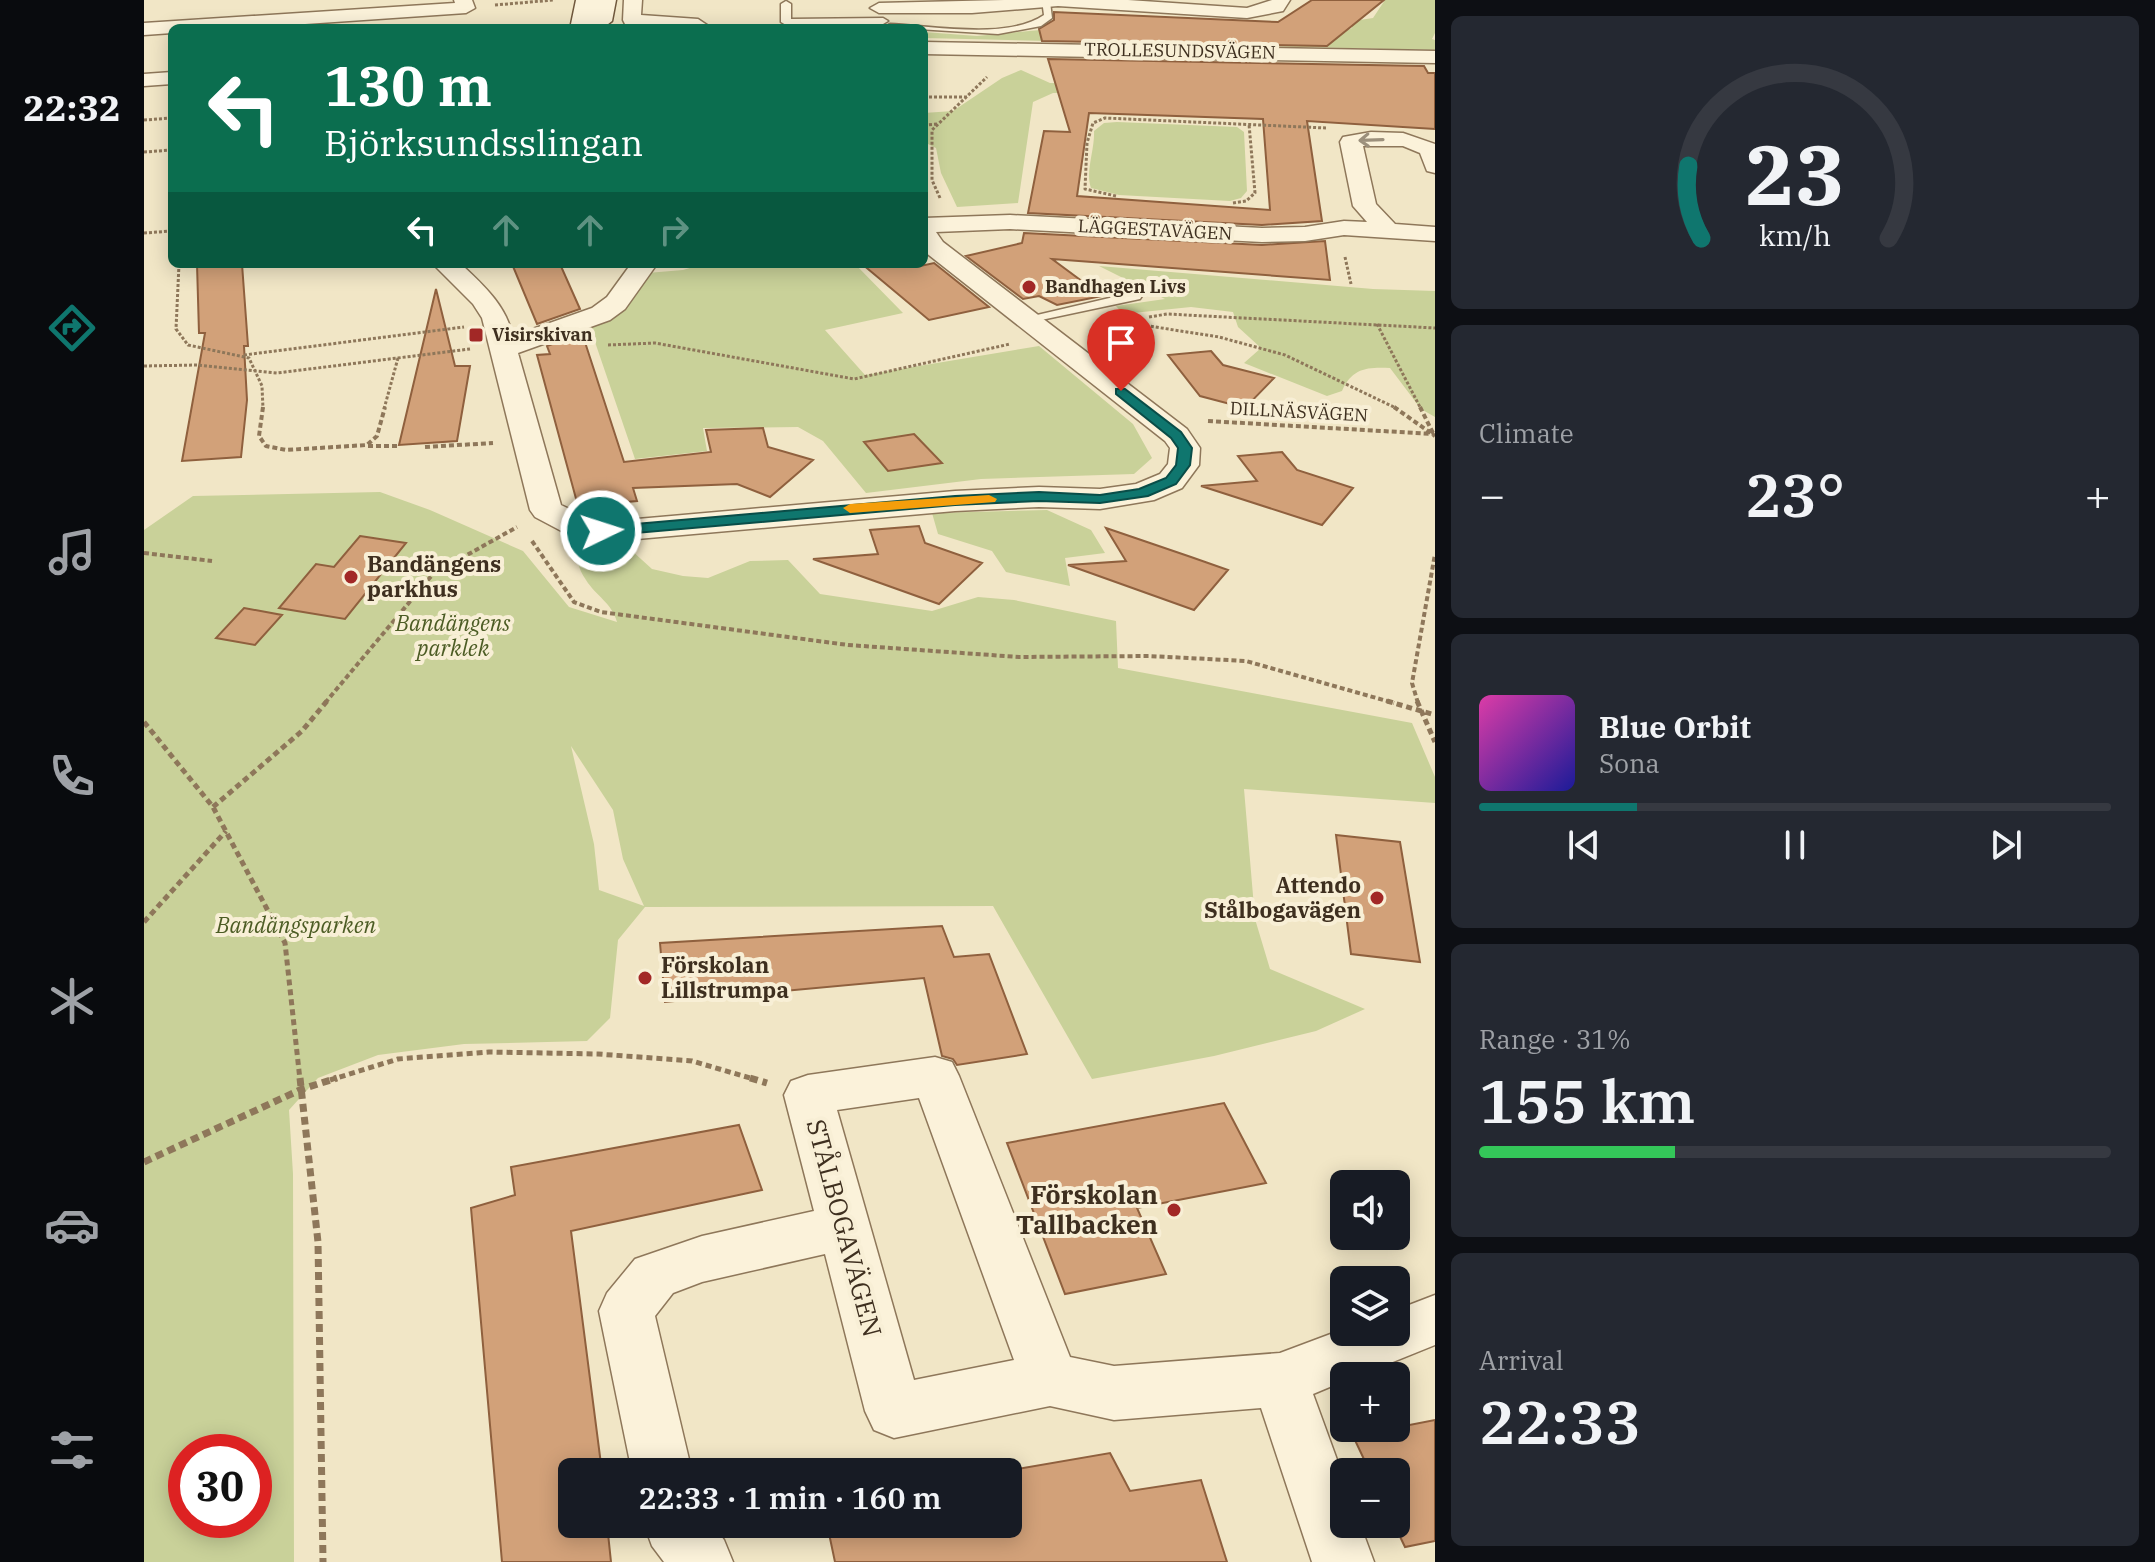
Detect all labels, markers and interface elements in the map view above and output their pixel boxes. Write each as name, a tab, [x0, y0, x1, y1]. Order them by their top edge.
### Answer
street label: TROLLESUNDSVÄGEN	[1084, 37, 1276, 64]
text: 130 m	[324, 49, 492, 121]
icon: left	[192, 56, 296, 160]
text: 22:32	[23, 84, 121, 131]
text: Björksundsslingan	[324, 119, 643, 166]
text: 23	[1745, 119, 1845, 227]
one-way arrow	[1358, 132, 1385, 147]
icon: left	[400, 208, 444, 252]
icon: ahead	[484, 208, 528, 252]
icon: ahead	[568, 208, 612, 252]
icon: right	[652, 208, 696, 252]
street label: LÄGGESTAVÄGEN	[1077, 214, 1233, 245]
text: km/h	[1759, 217, 1831, 254]
place label: Bandhagen Livs	[1045, 275, 1186, 298]
marker: Bandhagen Livs	[1020, 278, 1038, 296]
icon: directions	[44, 300, 100, 356]
pin	[1087, 309, 1155, 391]
icon: arrive	[1099, 321, 1143, 365]
place label: Visirskivan	[492, 323, 593, 346]
marker: Visirskivan	[467, 326, 485, 344]
street label: DILLNÄSVÄGEN	[1229, 396, 1369, 427]
text: Climate	[1479, 416, 1574, 450]
text: 23°	[1745, 455, 1845, 534]
text: −	[1479, 466, 1505, 523]
text: +	[2085, 466, 2111, 523]
position arrow	[559, 489, 643, 573]
icon: music	[44, 524, 100, 580]
place label: Bandängens parkhus	[367, 549, 501, 603]
marker: Bandängens parkhus	[342, 568, 360, 586]
park label: Bandängens parklek	[394, 608, 511, 662]
text: Blue Orbit	[1599, 707, 1751, 746]
text: Sona	[1599, 746, 1660, 780]
icon: phone	[44, 748, 100, 804]
icon: previous	[1562, 823, 1606, 867]
icon: pause	[1773, 823, 1817, 867]
icon: next	[1984, 823, 2028, 867]
place label: Attendo Stålbogavägen	[1204, 870, 1361, 924]
marker: Attendo Stålbogavägen	[1368, 889, 1386, 907]
park label: Bandängsparken	[215, 910, 377, 939]
place label: Förskolan Lillstrumpa	[661, 950, 789, 1004]
marker: Förskolan Lillstrumpa	[636, 969, 654, 987]
icon: climate	[44, 973, 100, 1029]
text: Range · 31%	[1479, 1022, 1631, 1056]
text: 155 km	[1479, 1061, 1695, 1140]
street label: STÅLBOGAVÄGEN	[800, 1115, 890, 1340]
map controls	[1330, 1170, 1410, 1538]
button: sound	[1330, 1170, 1410, 1250]
place label: Förskolan Tallbacken	[1016, 1177, 1158, 1241]
icon: car	[44, 1197, 100, 1253]
marker: Förskolan Tallbacken	[1165, 1201, 1183, 1219]
button: layers	[1330, 1266, 1410, 1346]
text: Arrival	[1479, 1343, 1564, 1377]
button: +	[1330, 1362, 1410, 1442]
text: 22:33	[1479, 1382, 1641, 1461]
icon: filters	[44, 1422, 100, 1478]
speed limit sign: 30	[168, 1434, 272, 1538]
button: −	[1330, 1458, 1410, 1538]
text: 22:33 · 1 min · 160 m	[639, 1478, 941, 1517]

